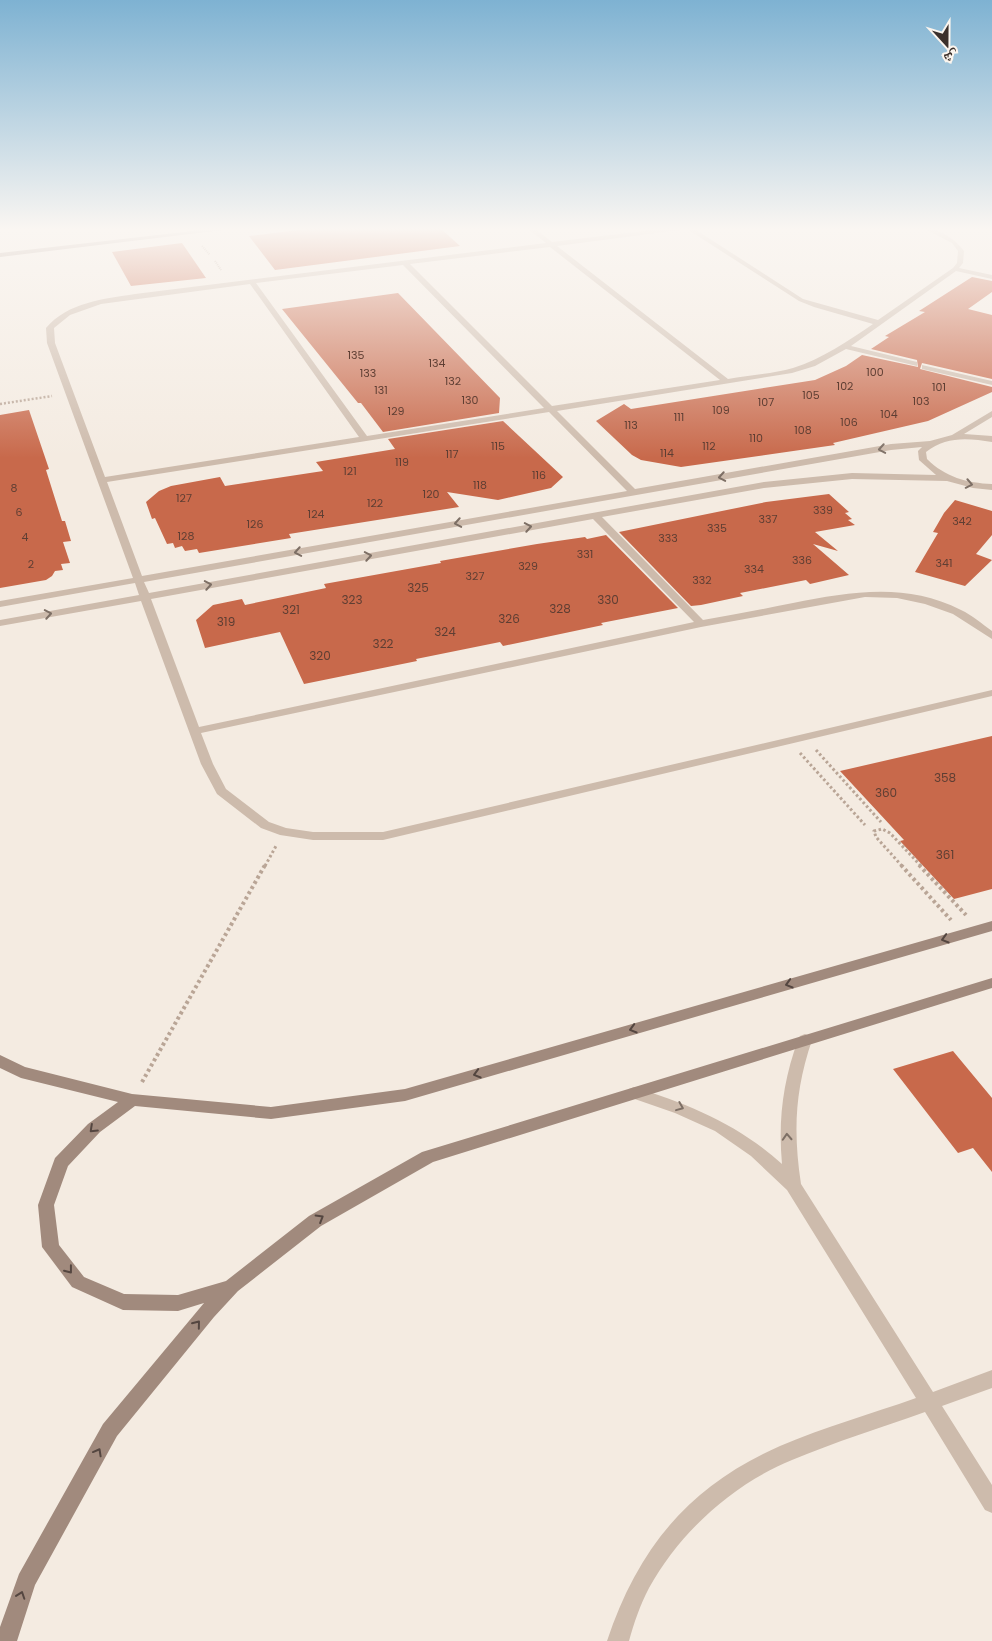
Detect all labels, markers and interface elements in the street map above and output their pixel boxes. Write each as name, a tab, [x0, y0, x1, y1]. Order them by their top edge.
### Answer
north arrow	[922, 20, 972, 70]
text: ش	[941, 45, 962, 69]
house number: 135	[348, 347, 365, 363]
house number: 134	[429, 355, 446, 371]
house number: 100	[866, 364, 884, 380]
house number: 133	[360, 365, 376, 381]
house number: 132	[445, 373, 461, 389]
house number: 102	[837, 378, 853, 394]
house number: 101	[932, 379, 946, 395]
house number: 131	[374, 382, 388, 398]
house number: 105	[802, 387, 820, 403]
house number: 130	[462, 392, 479, 408]
house number: 103	[913, 393, 929, 409]
house number: 107	[758, 394, 774, 410]
house number: 109	[712, 402, 730, 418]
house number: 129	[388, 403, 404, 419]
house number: 104	[880, 406, 898, 422]
house number: 111	[674, 409, 684, 425]
house number: 106	[840, 414, 858, 430]
house number: 113	[624, 417, 638, 433]
house number: 108	[794, 422, 812, 438]
house number: 110	[749, 430, 763, 446]
house number: 115	[491, 438, 505, 454]
house number: 112	[702, 438, 716, 454]
one-way arrow	[877, 443, 886, 453]
house number: 114	[660, 445, 674, 461]
house number: 117	[445, 446, 459, 462]
house number: 119	[395, 454, 409, 470]
house number: 121	[343, 463, 357, 479]
house number: 116	[532, 467, 546, 483]
one-way arrow	[717, 471, 726, 481]
house number: 118	[473, 477, 487, 493]
one-way arrow	[965, 478, 973, 488]
house number: 8	[11, 480, 18, 496]
house number: 120	[423, 486, 439, 502]
house number: 127	[176, 490, 192, 506]
house number: 122	[367, 495, 383, 511]
house number: 339	[813, 502, 833, 518]
house number: 6	[16, 504, 23, 520]
house number: 124	[308, 506, 324, 522]
house number: 337	[759, 511, 777, 527]
house number: 342	[952, 513, 972, 529]
house number: 126	[247, 516, 263, 532]
one-way arrow	[454, 518, 463, 528]
house number: 335	[707, 520, 727, 536]
one-way arrow	[523, 522, 532, 533]
house number: 128	[178, 528, 194, 544]
house number: 4	[22, 529, 29, 545]
house number: 333	[658, 530, 678, 546]
one-way arrow	[294, 546, 303, 556]
house number: 331	[577, 546, 593, 562]
one-way arrow	[363, 551, 372, 562]
house number: 336	[792, 552, 812, 568]
house number: 341	[936, 555, 952, 571]
house number: 2	[28, 556, 34, 572]
house number: 329	[518, 558, 538, 574]
house number: 334	[744, 561, 764, 577]
house number: 327	[466, 568, 484, 584]
house number: 332	[692, 572, 712, 588]
house number: 325	[407, 579, 429, 596]
one-way arrow	[203, 581, 212, 591]
house number: 323	[341, 591, 363, 608]
house number: 330	[597, 591, 619, 608]
house number: 328	[549, 600, 571, 617]
house number: 321	[282, 601, 300, 618]
one-way arrow	[44, 609, 52, 620]
house number: 326	[498, 610, 520, 627]
house number: 319	[217, 613, 235, 630]
house number: 324	[434, 623, 456, 640]
house number: 322	[373, 635, 394, 652]
house number: 320	[309, 647, 331, 664]
house number: 358	[934, 769, 956, 786]
house number: 360	[875, 784, 897, 801]
house number: 361	[936, 846, 954, 863]
one-way arrow	[941, 933, 949, 944]
one-way arrow	[785, 979, 794, 989]
one-way arrow	[629, 1024, 637, 1034]
one-way arrow	[473, 1069, 481, 1079]
one-way arrow	[675, 1101, 684, 1112]
one-way arrow	[90, 1124, 99, 1133]
one-way arrow	[781, 1132, 792, 1140]
one-way arrow	[315, 1215, 324, 1225]
one-way arrow	[63, 1264, 71, 1273]
one-way arrow	[192, 1320, 201, 1329]
one-way arrow	[92, 1448, 102, 1457]
one-way arrow	[16, 1591, 26, 1600]

